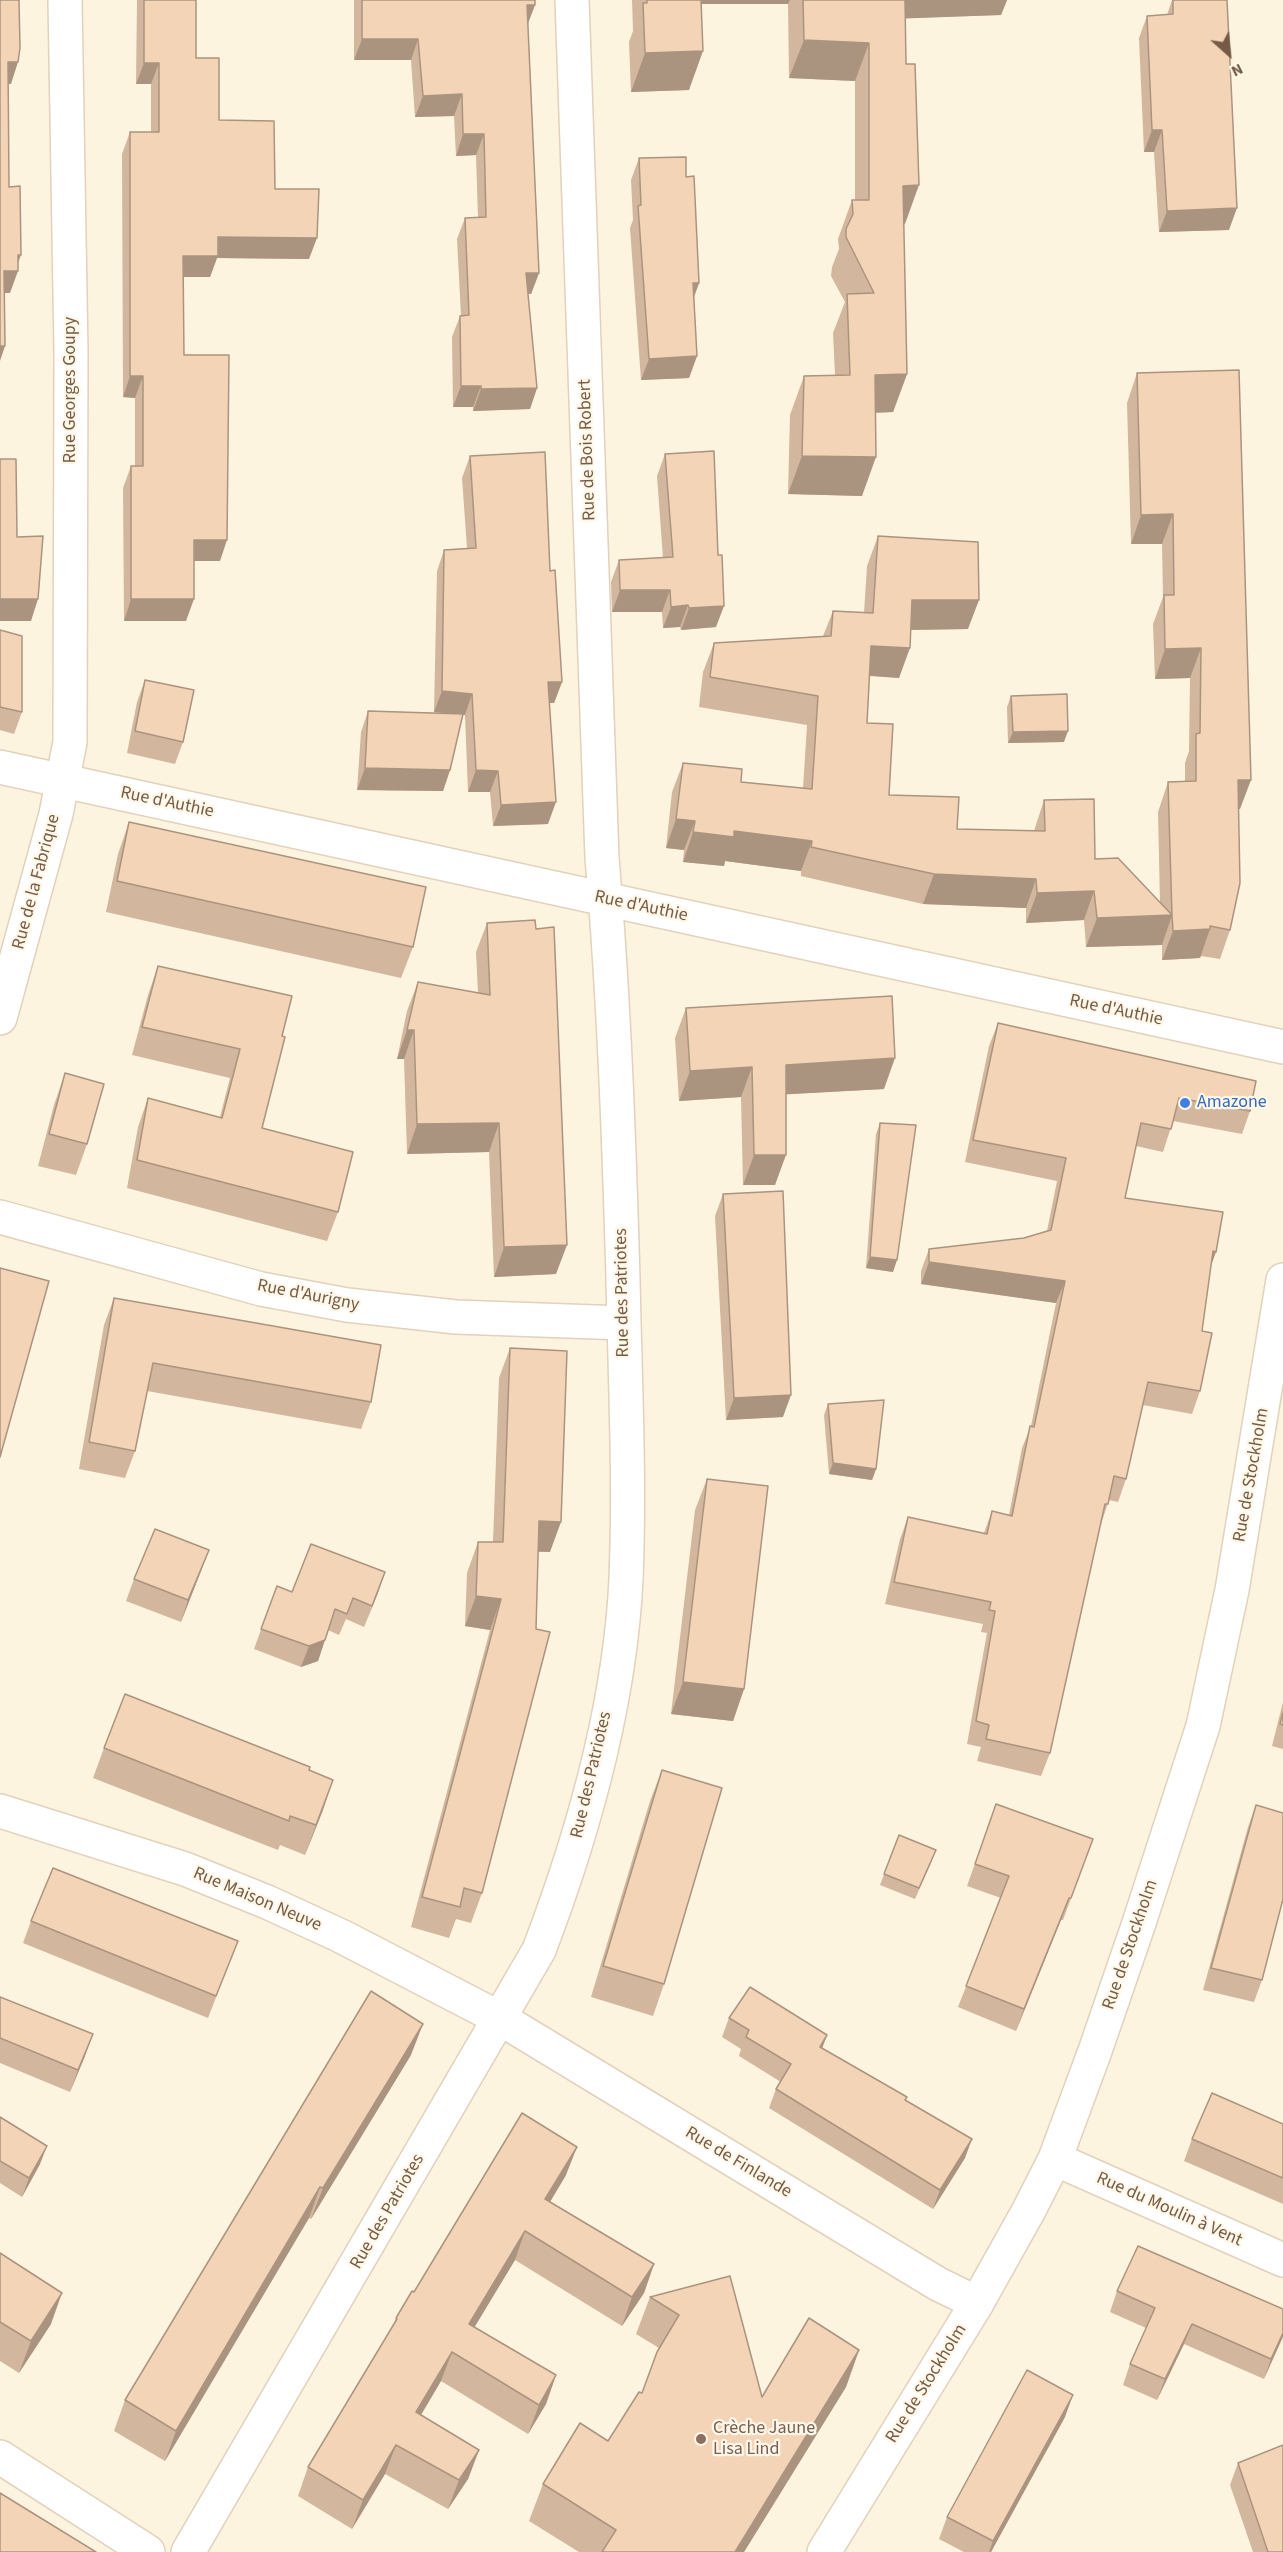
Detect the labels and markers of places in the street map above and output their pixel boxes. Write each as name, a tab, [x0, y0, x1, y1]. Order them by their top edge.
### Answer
place label: Amazone	[1197, 1092, 1267, 1114]
marker: Amazone	[1178, 1096, 1192, 1110]
place label: Crèche Jaune Lisa Lind	[713, 2418, 815, 2460]
marker: Crèche Jaune Lisa Lind	[694, 2432, 708, 2446]

